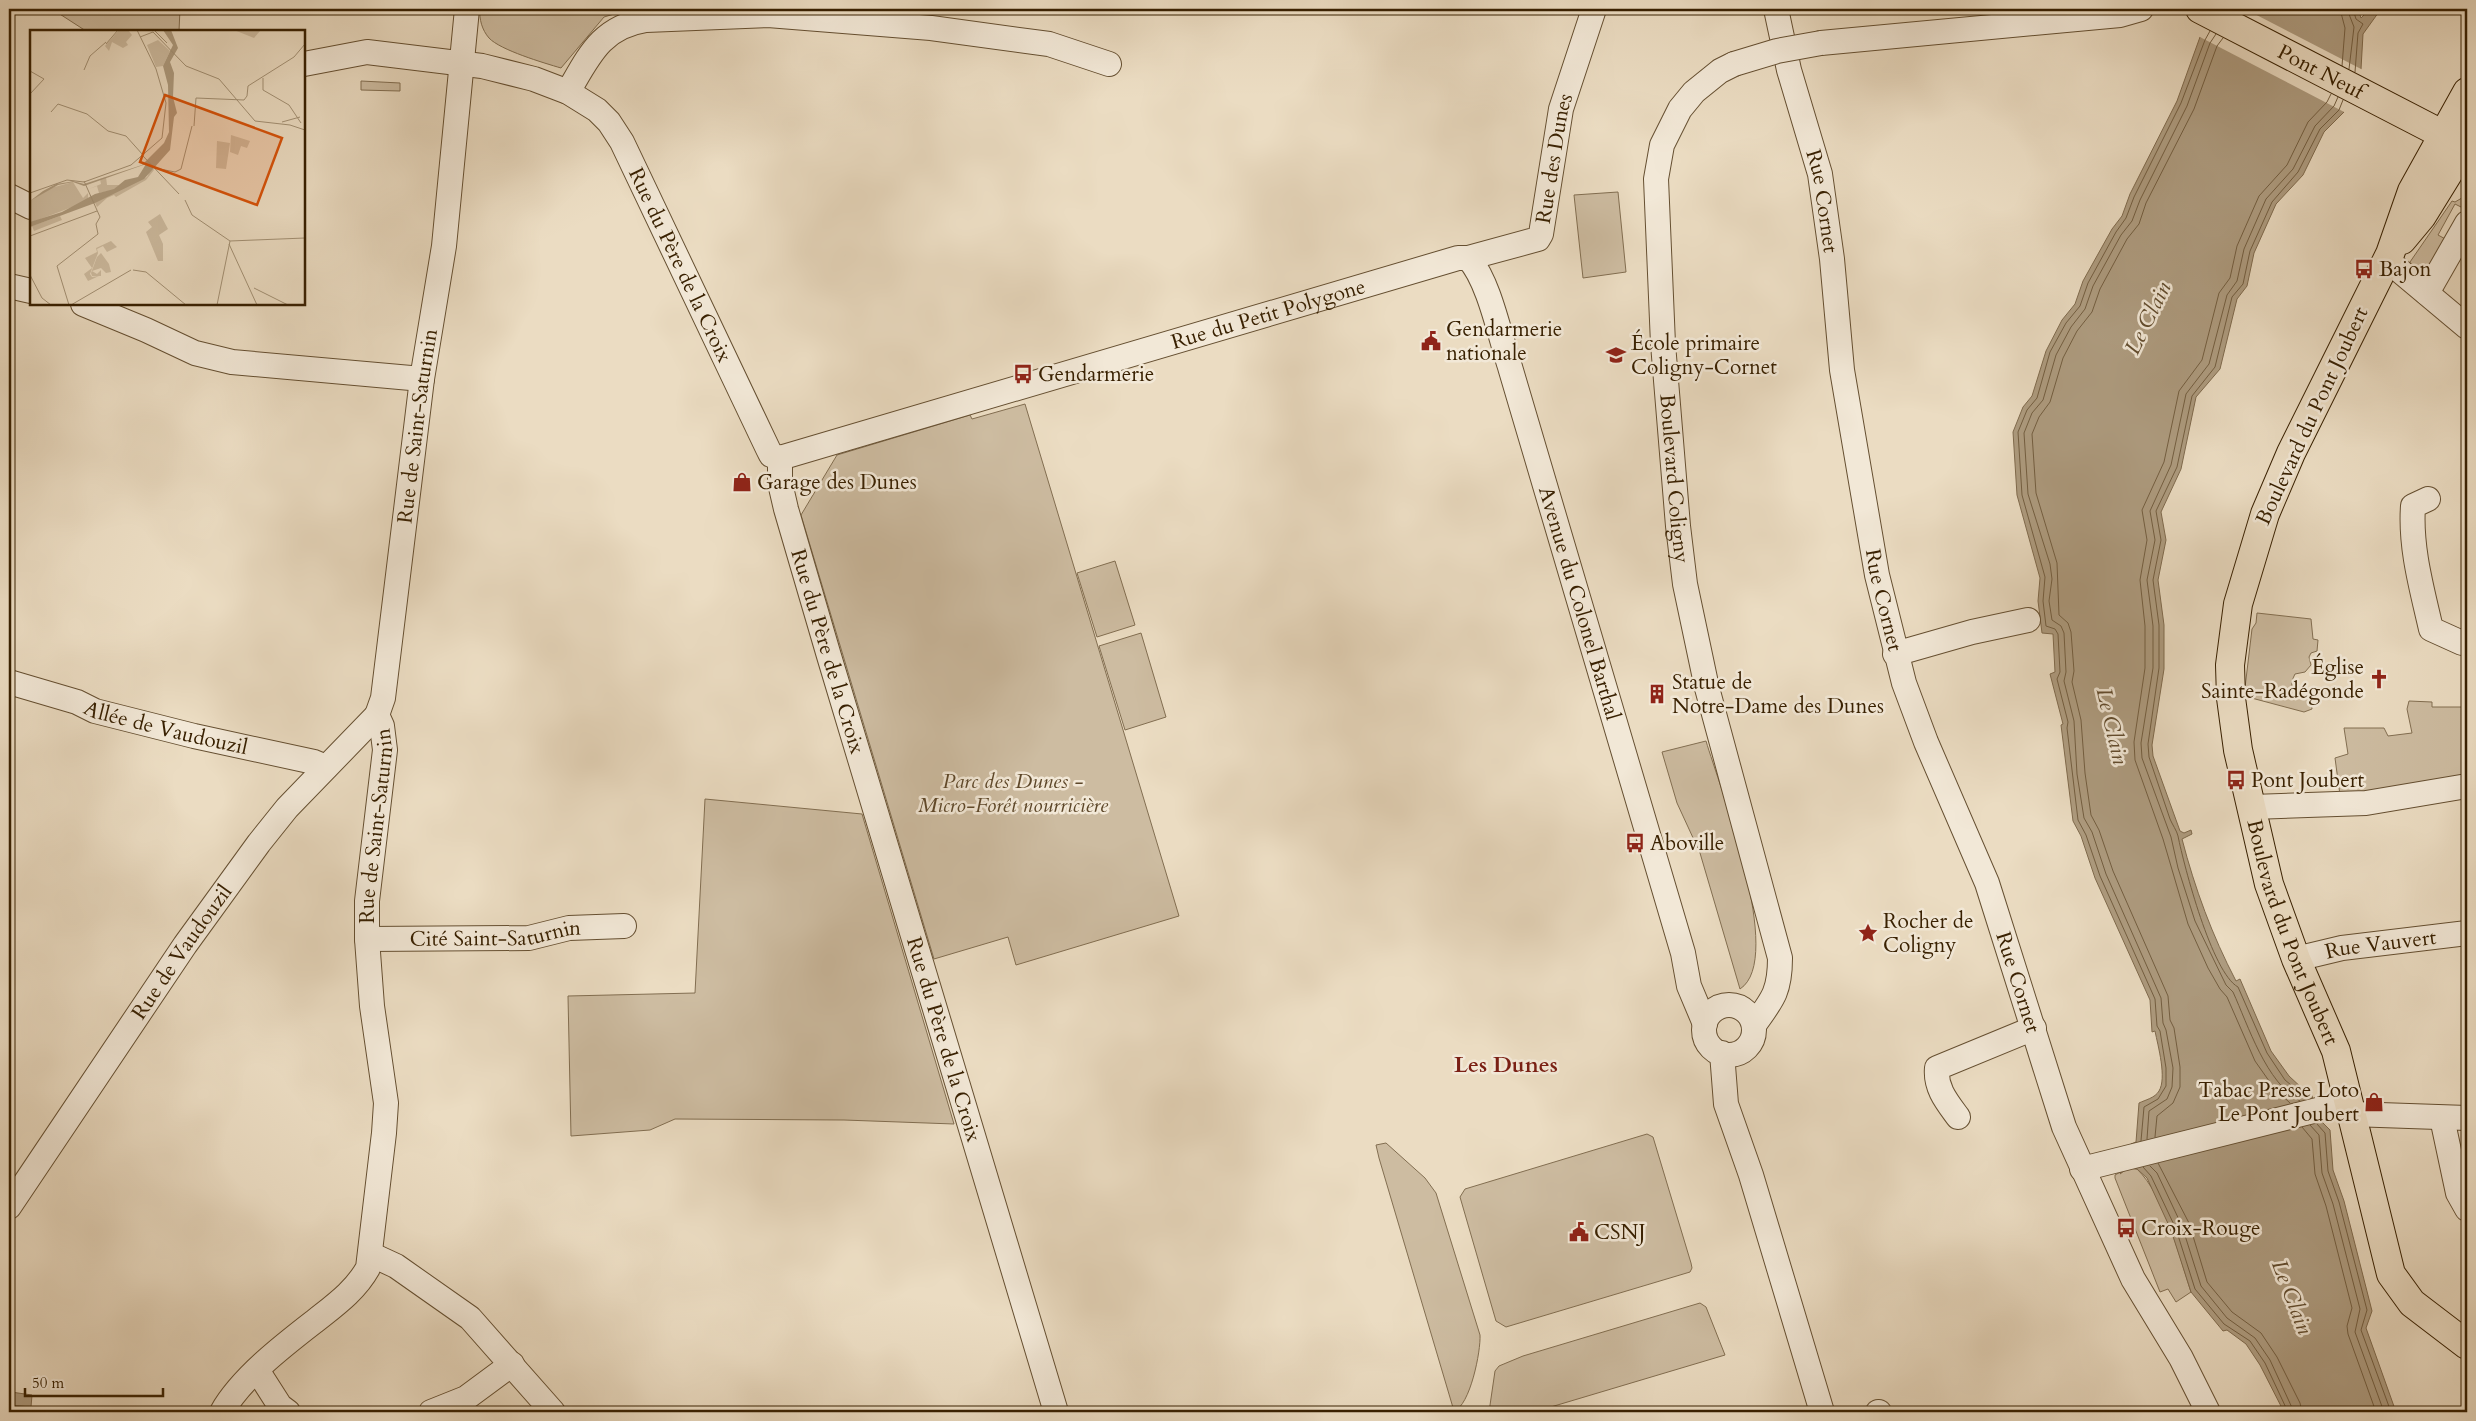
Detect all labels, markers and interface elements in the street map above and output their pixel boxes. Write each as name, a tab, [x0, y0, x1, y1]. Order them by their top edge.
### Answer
inset map	[30, 30, 305, 305]
street label: Pont Neuf	[2273, 37, 2372, 107]
street label: Rue des Dunes	[1528, 89, 1580, 226]
street label: Rue Cornet	[1799, 146, 1846, 255]
street label: Rue du Père de la Croix	[622, 163, 739, 367]
place label: Bajon	[2379, 255, 2432, 284]
bus stop icon: Bajon	[2353, 258, 2375, 280]
street label: Rue du Petit Polygone	[1168, 272, 1369, 356]
water label: Le Clain	[2118, 276, 2179, 359]
street label: Boulevard du Pont Joubert	[2249, 302, 2376, 530]
place label: Gendarmerie nationale	[1446, 315, 1562, 368]
street label: Rue de Saint-Saturnin	[390, 326, 445, 525]
place label: École primaire Coligny-Cornet	[1631, 329, 1777, 382]
public building icon: Gendarmerie nationale	[1420, 330, 1442, 352]
school or university icon: École primaire Coligny-Cornet	[1605, 344, 1627, 366]
place label: Gendarmerie	[1038, 360, 1154, 389]
bus stop icon: Gendarmerie	[1012, 363, 1034, 385]
street label: Boulevard Coligny	[1653, 393, 1697, 565]
place label: Garage des Dunes	[757, 468, 917, 497]
shop icon: Garage des Dunes	[731, 471, 753, 493]
street label: Avenue du Colonel Barthal	[1532, 483, 1628, 724]
street label: Rue du Père de la Croix	[784, 545, 872, 758]
street label: Rue Cornet	[1858, 547, 1910, 655]
place label: Église Sainte-Radégonde	[2201, 653, 2364, 706]
place label: Statue de Notre-Dame des Dunes	[1672, 668, 1884, 721]
church icon: Église Sainte-Radégonde	[2368, 668, 2390, 690]
building icon: Statue de Notre-Dame des Dunes	[1646, 683, 1668, 705]
water label: Le Clain	[2089, 685, 2135, 767]
street label: Allée de Vaudouzil	[79, 693, 250, 762]
street label: Rue de Saint-Saturnin	[353, 727, 400, 924]
place label: Pont Joubert	[2251, 766, 2364, 795]
park label: Parc des Dunes - Micro-Forêt nourricière	[918, 767, 1109, 820]
bus stop icon: Pont Joubert	[2225, 769, 2247, 791]
street label: Boulevard du Pont Joubert	[2240, 816, 2346, 1050]
place label: Aboville	[1650, 829, 1724, 858]
bus stop icon: Aboville	[1624, 832, 1646, 854]
street label: Rue de Vaudouzil	[125, 879, 239, 1025]
place label: Rocher de Coligny	[1883, 907, 1974, 960]
street label: Cité Saint-Saturnin	[410, 913, 582, 953]
place icon: Rocher de Coligny	[1857, 922, 1879, 944]
street label: Rue Vauvert	[2322, 922, 2438, 966]
street label: Rue Cornet	[1989, 928, 2048, 1037]
street label: Rue du Père de la Croix	[900, 933, 989, 1146]
district label: Les Dunes	[1454, 1050, 1558, 1080]
place label: Tabac Presse Loto Le Pont Joubert	[2198, 1076, 2359, 1129]
shop icon: Tabac Presse Loto Le Pont Joubert	[2363, 1091, 2385, 1113]
place label: Croix-Rouge	[2141, 1214, 2261, 1243]
bus stop icon: Croix-Rouge	[2115, 1217, 2137, 1239]
place label: CSNJ	[1594, 1218, 1646, 1247]
public building icon: CSNJ	[1568, 1221, 1590, 1243]
water label: Le Clain	[2264, 1255, 2320, 1339]
scale bar	[25, 1366, 162, 1398]
text: 50 m	[32, 1373, 64, 1393]

